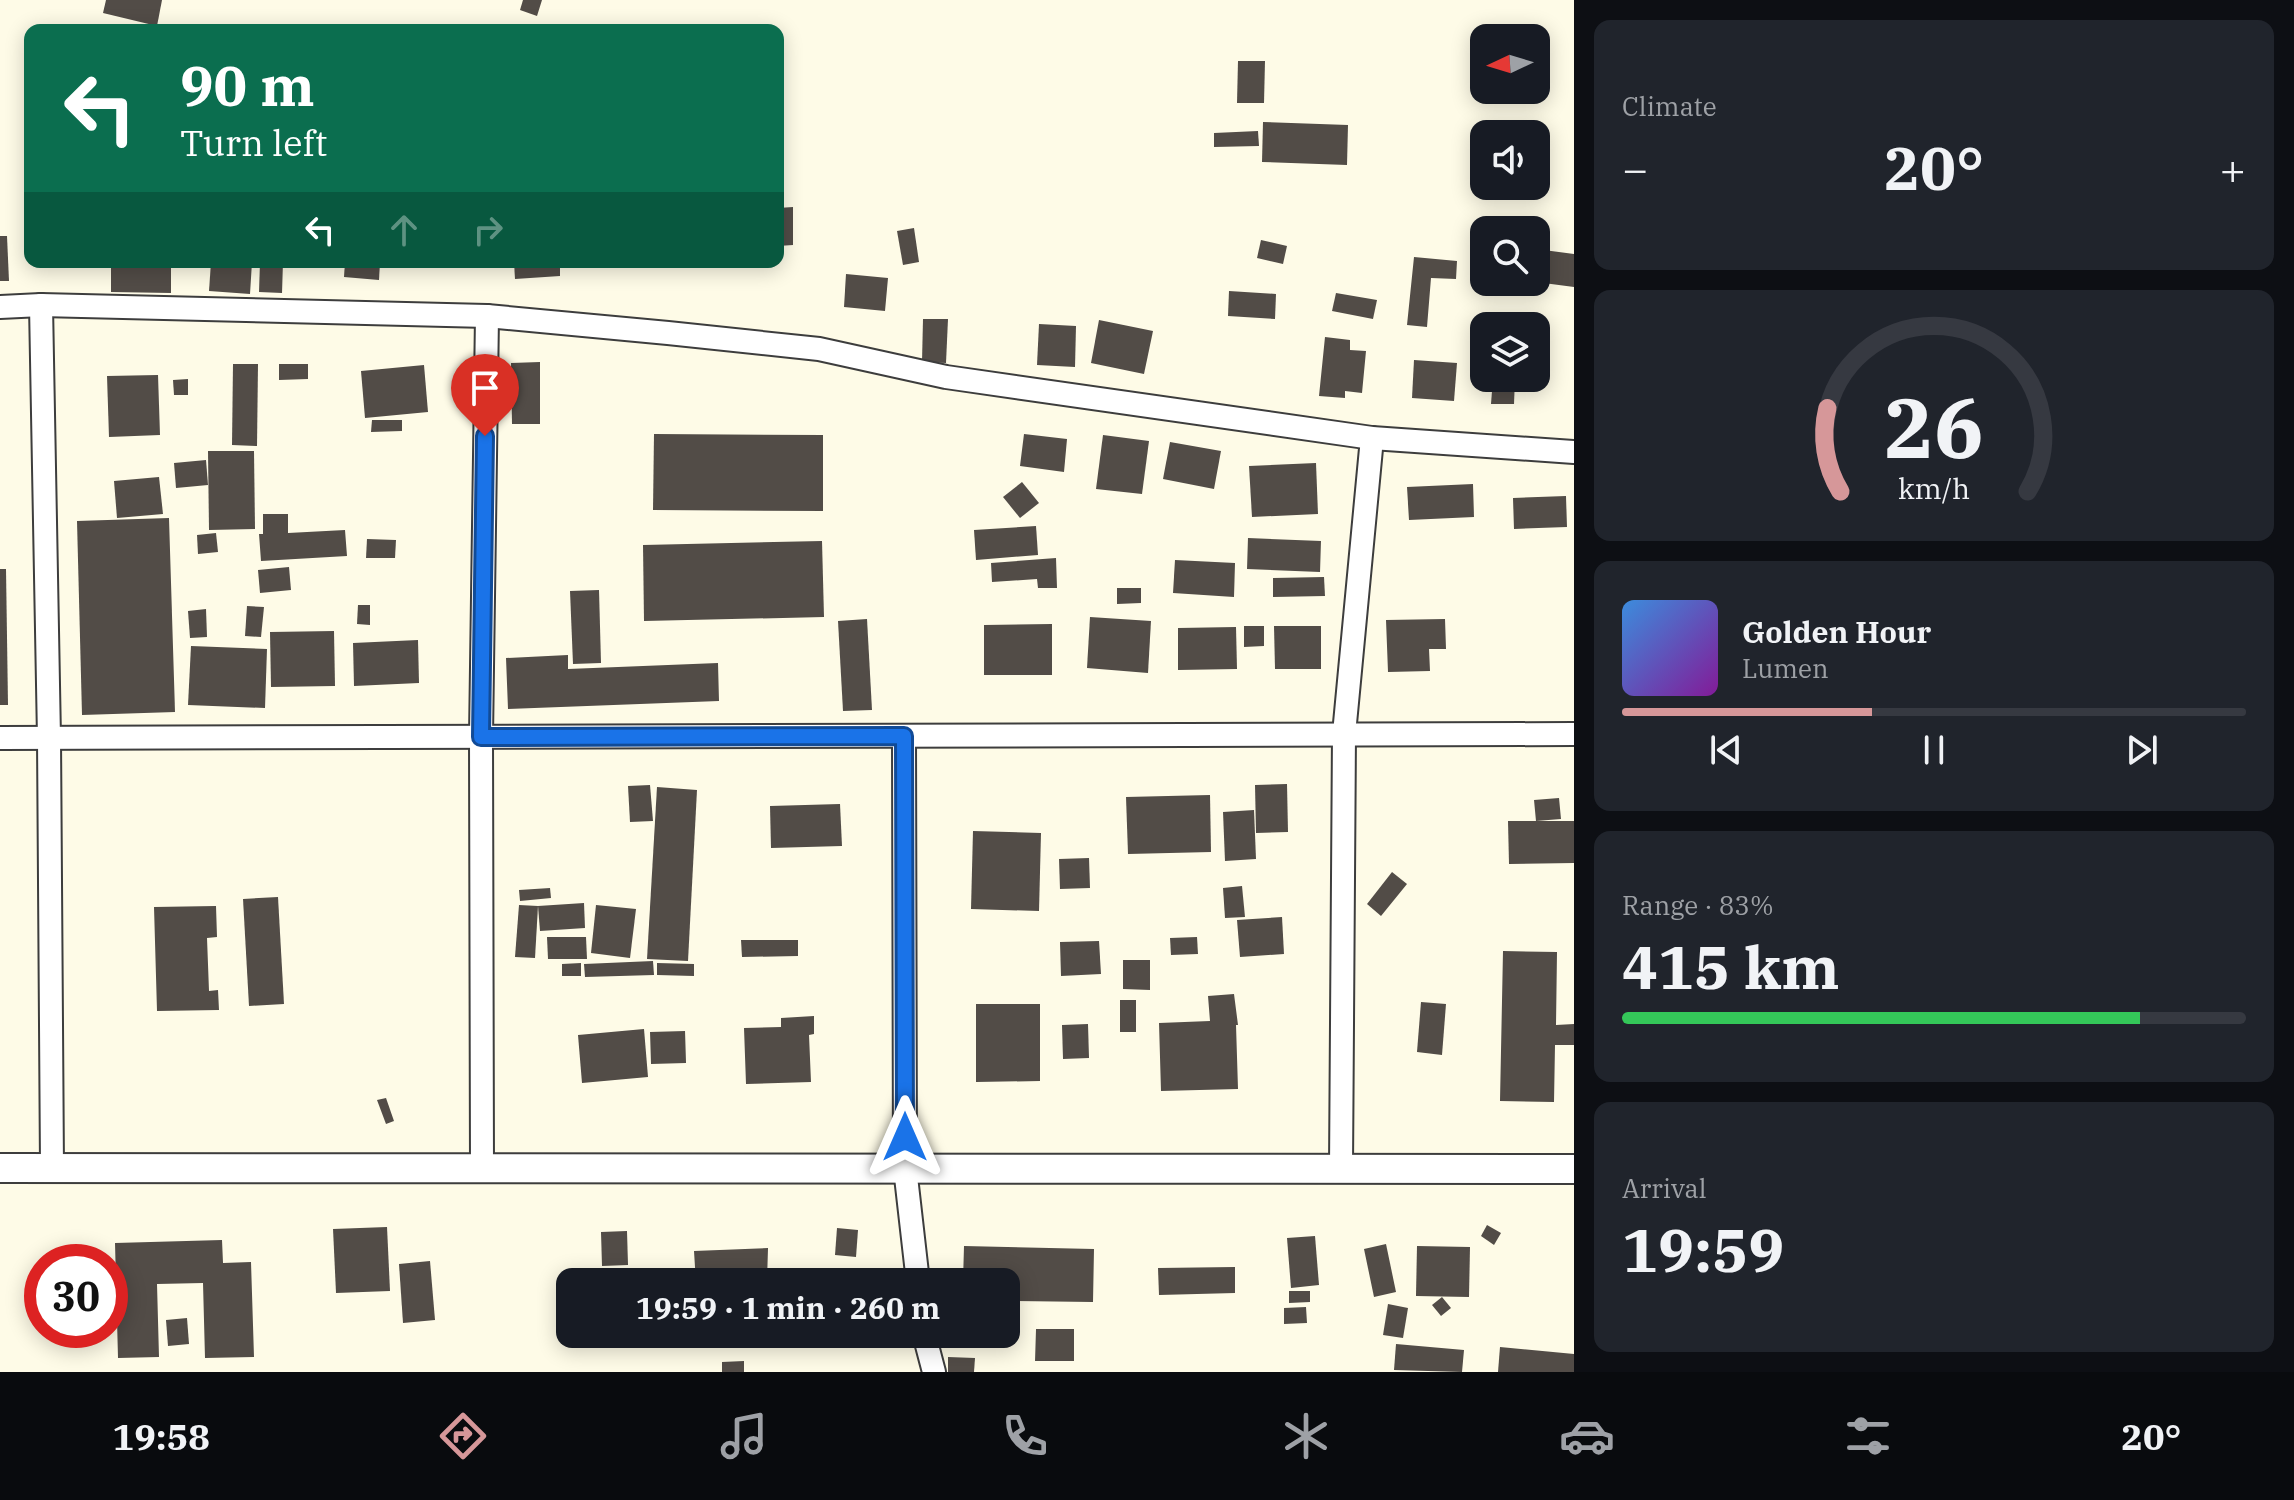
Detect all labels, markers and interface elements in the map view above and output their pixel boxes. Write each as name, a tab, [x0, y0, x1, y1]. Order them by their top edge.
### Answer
north arrow	[1470, 24, 1550, 104]
map controls	[1470, 24, 1550, 392]
text: 90 m	[180, 49, 315, 121]
icon: left	[48, 56, 152, 160]
text: Climate	[1622, 89, 1717, 123]
text: Turn left	[180, 119, 327, 166]
button: sound	[1470, 120, 1550, 200]
text: 20°	[1884, 128, 1984, 207]
text: −	[1622, 140, 1648, 197]
text: +	[2220, 140, 2246, 197]
icon: left	[298, 208, 342, 252]
icon: ahead	[382, 208, 426, 252]
icon: right	[466, 208, 510, 252]
button: search	[1470, 216, 1550, 296]
button: layers	[1470, 312, 1550, 392]
pin	[451, 354, 519, 436]
icon: arrive	[463, 366, 507, 410]
text: 26	[1884, 372, 1984, 480]
text: km/h	[1898, 470, 1970, 507]
text: Golden Hour	[1742, 612, 1931, 651]
text: Lumen	[1742, 651, 1829, 685]
icon: previous	[1704, 728, 1748, 772]
icon: pause	[1912, 728, 1956, 772]
icon: next	[2120, 728, 2164, 772]
text: Range · 83%	[1622, 888, 1774, 922]
text: 415 km	[1622, 927, 1840, 1006]
position arrow	[863, 1095, 947, 1179]
text: Arrival	[1622, 1171, 1707, 1205]
text: 19:59	[1622, 1210, 1784, 1289]
speed limit sign: 30	[24, 1244, 128, 1348]
text: 19:59 · 1 min · 260 m	[636, 1288, 940, 1327]
icon: directions	[435, 1408, 491, 1464]
icon: music	[716, 1408, 772, 1464]
icon: phone	[997, 1408, 1053, 1464]
icon: climate	[1278, 1408, 1334, 1464]
icon: car	[1559, 1408, 1615, 1464]
icon: filters	[1840, 1408, 1896, 1464]
text: 19:58	[113, 1413, 210, 1460]
text: 20°	[2121, 1413, 2181, 1460]

